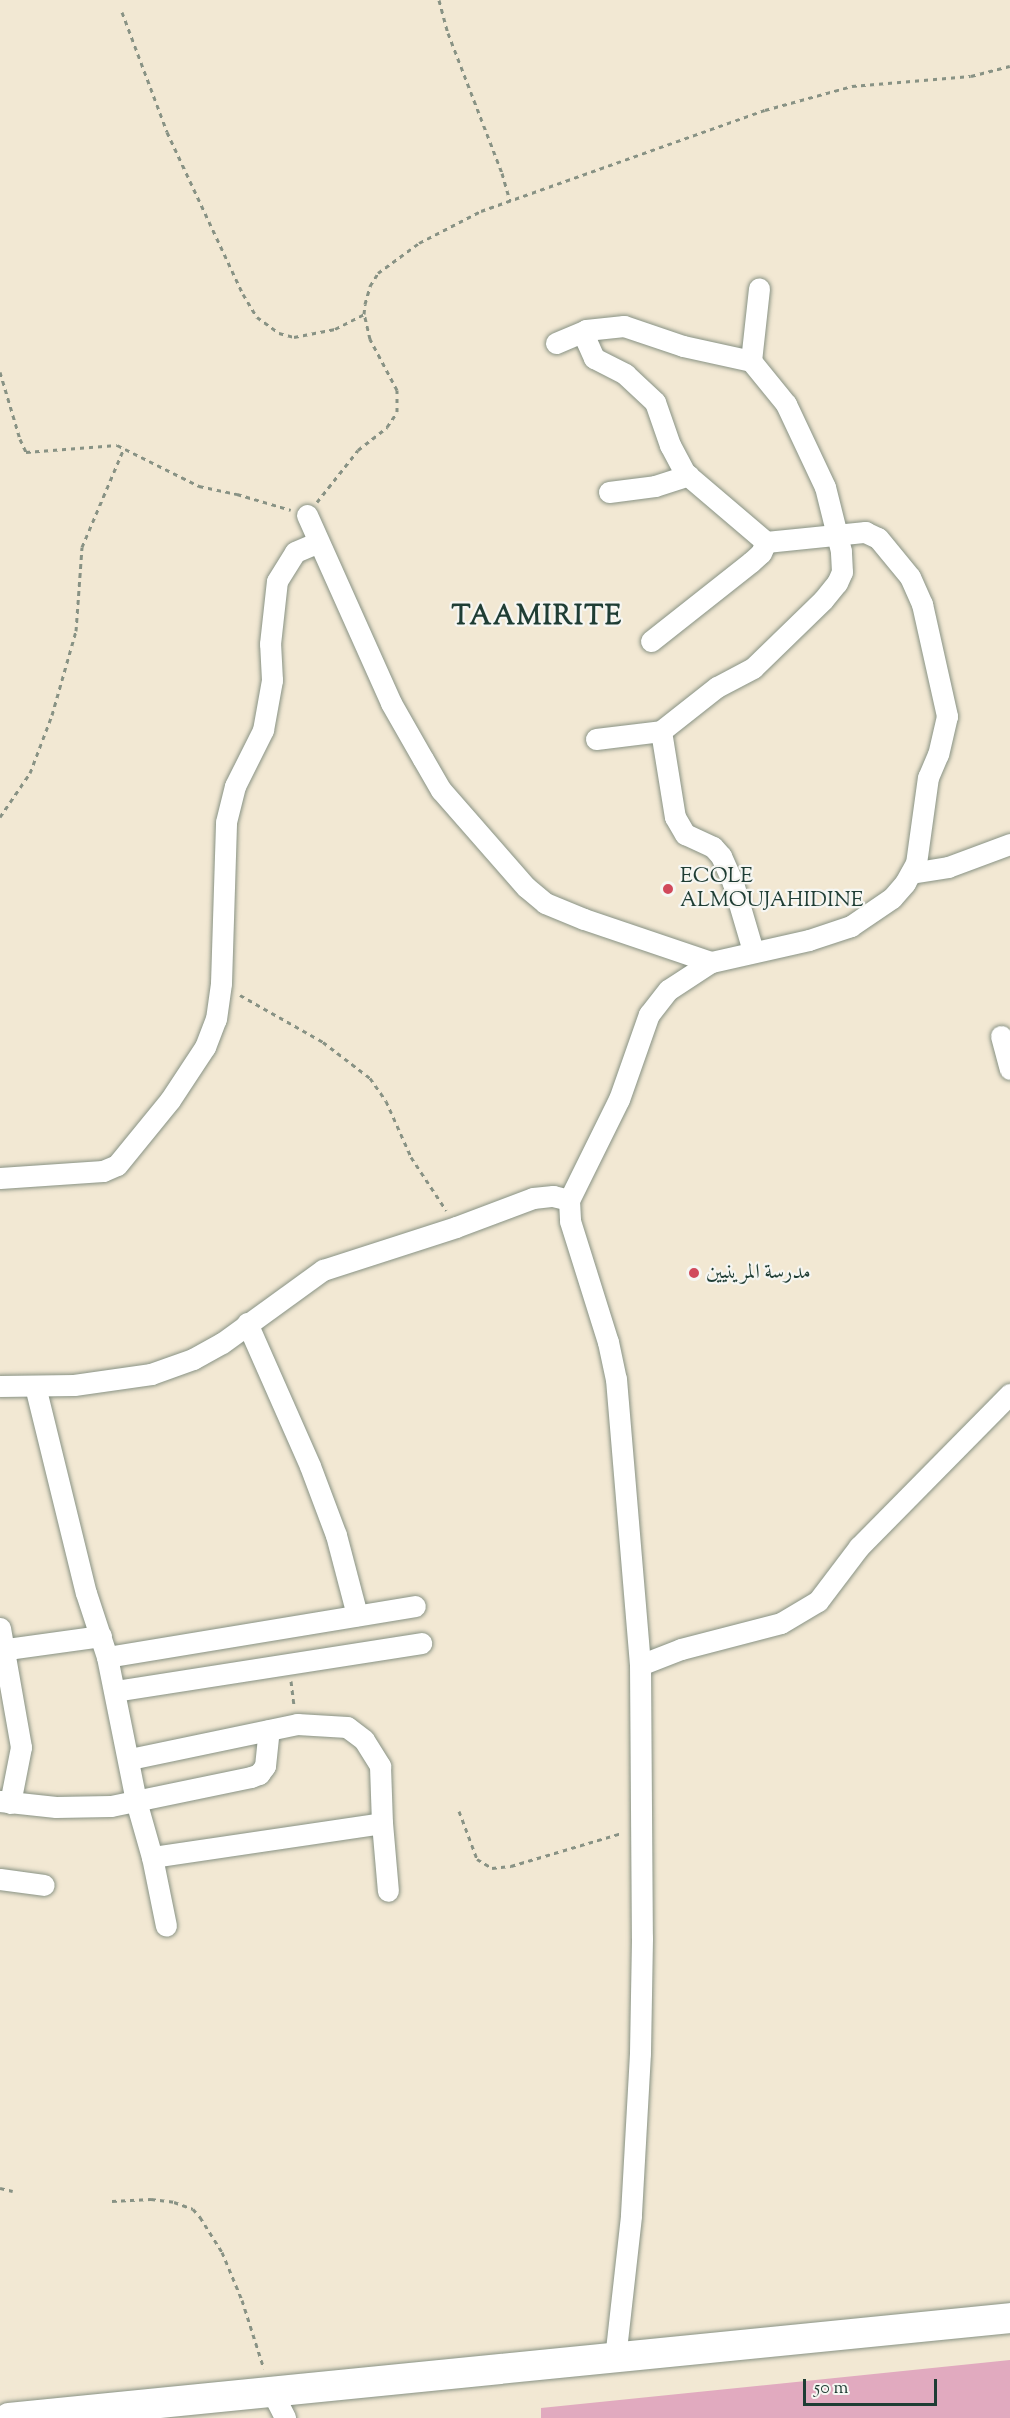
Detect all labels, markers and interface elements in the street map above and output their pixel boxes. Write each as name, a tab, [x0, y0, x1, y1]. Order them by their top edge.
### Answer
district label: TAAMIRITE	[451, 602, 623, 634]
place label: ECOLE ALMOUJAHIDINE	[680, 864, 863, 914]
marker: ECOLE ALMOUJAHIDINE	[661, 882, 675, 896]
place label: مدرسة المرينيين	[706, 1260, 811, 1286]
marker: مدرسة المرينيين	[687, 1266, 701, 1280]
scale bar	[806, 2367, 940, 2405]
text: 50 m	[814, 2376, 848, 2402]

